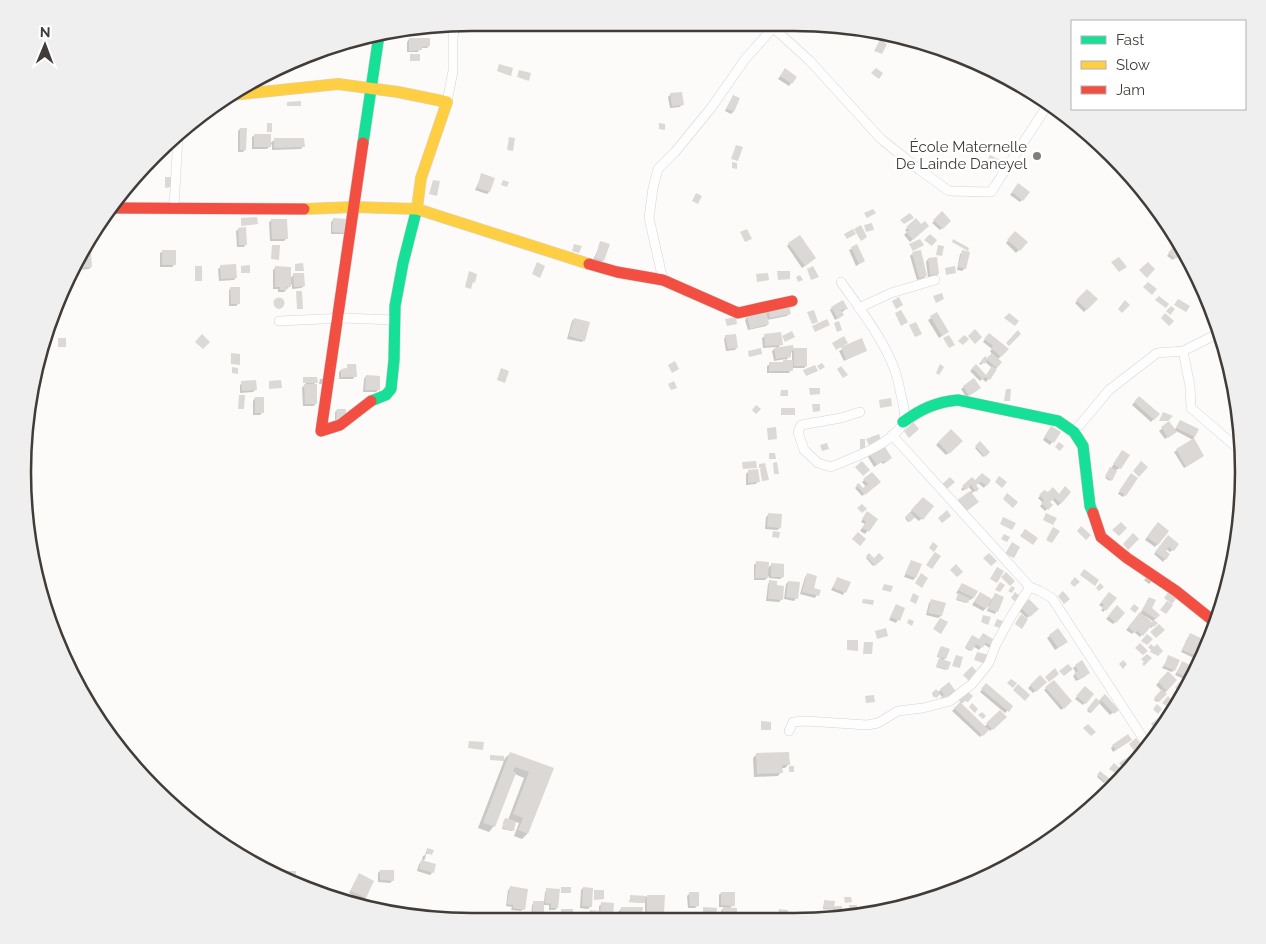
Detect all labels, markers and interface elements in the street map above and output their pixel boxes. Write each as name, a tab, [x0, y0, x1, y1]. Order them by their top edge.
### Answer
north arrow	[20, 20, 70, 70]
legend	[1071, 20, 1246, 110]
text: N	[40, 24, 51, 40]
text: Fast	[1116, 31, 1144, 49]
text: Slow	[1116, 56, 1150, 74]
text: Jam	[1116, 81, 1145, 99]
place label: École Maternelle De Lainde Daneyel	[896, 138, 1028, 173]
marker: École Maternelle De Lainde Daneyel	[1031, 150, 1043, 162]

